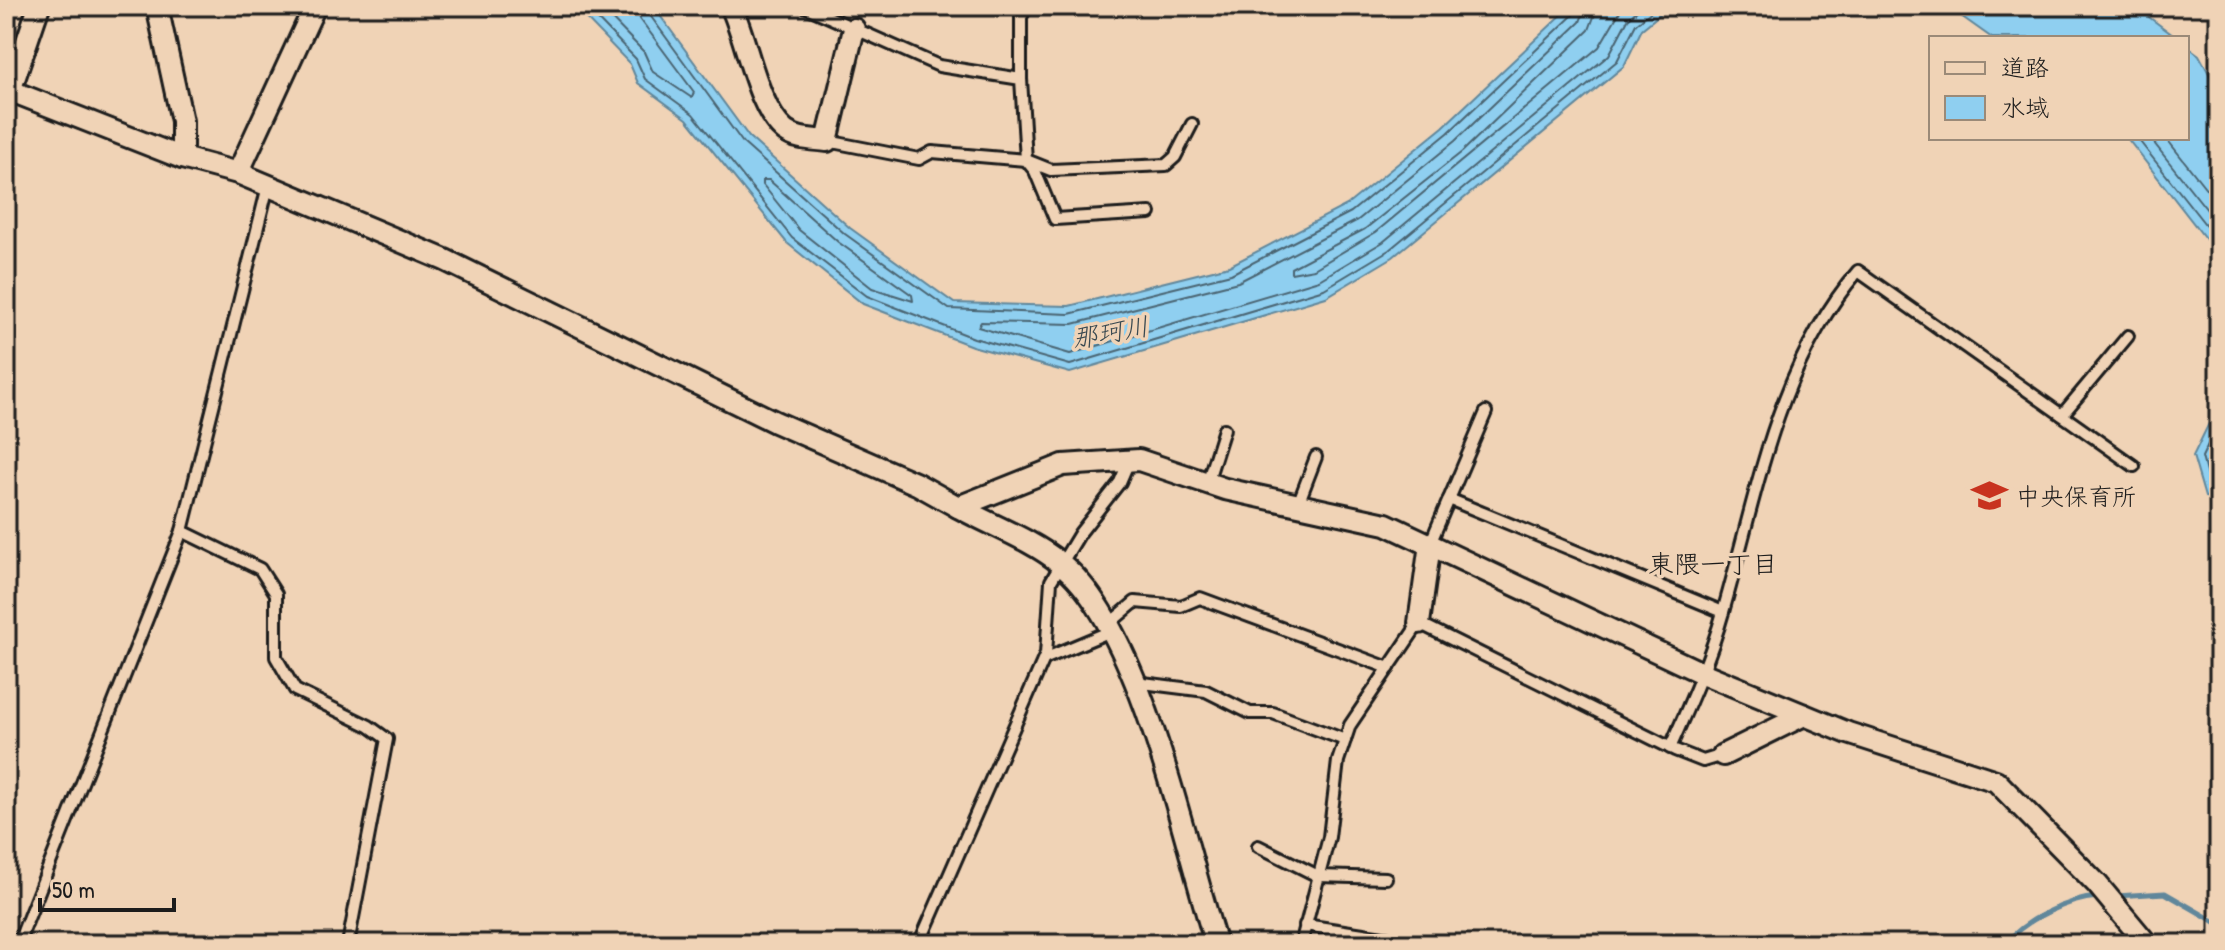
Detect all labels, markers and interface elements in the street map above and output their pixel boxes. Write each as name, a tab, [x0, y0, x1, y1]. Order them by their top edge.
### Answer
legend	[1929, 36, 2189, 140]
text: 道路	[2001, 51, 2049, 83]
text: 水域	[2001, 91, 2049, 123]
water label: 那珂川	[1069, 308, 1151, 356]
school or university icon: 中央保育所	[1971, 477, 2009, 515]
place label: 中央保育所	[2016, 480, 2136, 512]
district label: 東隈一丁目	[1648, 546, 1778, 581]
scale bar	[40, 862, 174, 912]
text: 50 m	[52, 873, 95, 905]

